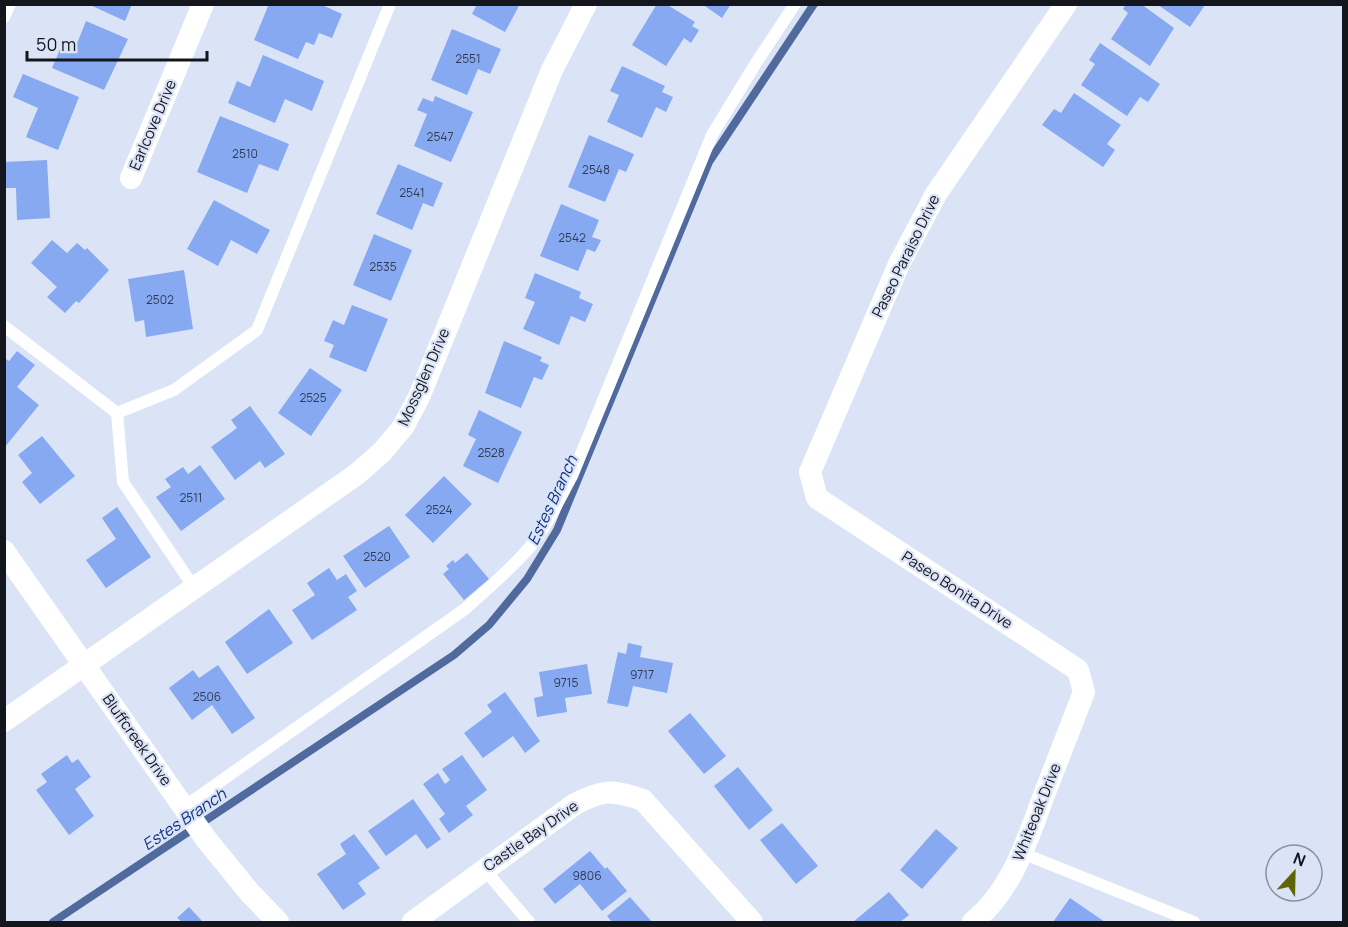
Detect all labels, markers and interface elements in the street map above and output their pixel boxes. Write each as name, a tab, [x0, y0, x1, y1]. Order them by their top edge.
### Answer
scale bar	[27, 24, 207, 62]
text: 50 m	[36, 32, 76, 56]
house number: 2551	[455, 50, 481, 67]
street label: Earlcove Drive	[124, 76, 181, 173]
house number: 2547	[427, 128, 453, 145]
house number: 2510	[232, 145, 258, 162]
house number: 2548	[582, 161, 610, 178]
house number: 2541	[399, 184, 425, 201]
street label: Paseo Paraiso Drive	[867, 191, 945, 321]
house number: 2542	[558, 229, 586, 246]
house number: 2535	[369, 258, 397, 275]
house number: 2502	[146, 291, 174, 308]
street label: Mossglen Drive	[393, 324, 455, 429]
house number: 2525	[299, 389, 327, 406]
house number: 2528	[477, 444, 505, 461]
water label: Estes Branch	[522, 451, 583, 548]
house number: 2511	[179, 489, 203, 506]
house number: 2524	[425, 501, 453, 518]
street label: Paseo Bonita Drive	[898, 546, 1017, 633]
house number: 2520	[363, 548, 391, 565]
house number: 9717	[630, 666, 654, 683]
house number: 9715	[554, 674, 579, 691]
house number: 2506	[193, 688, 221, 705]
street label: Bluffcreek Drive	[98, 690, 177, 790]
street label: Whiteoak Drive	[1007, 760, 1066, 864]
water label: Estes Branch	[138, 783, 231, 855]
street label: Castle Bay Drive	[479, 795, 583, 876]
north arrow	[1264, 843, 1324, 903]
text: N	[1290, 847, 1309, 871]
house number: 9806	[572, 867, 602, 884]

